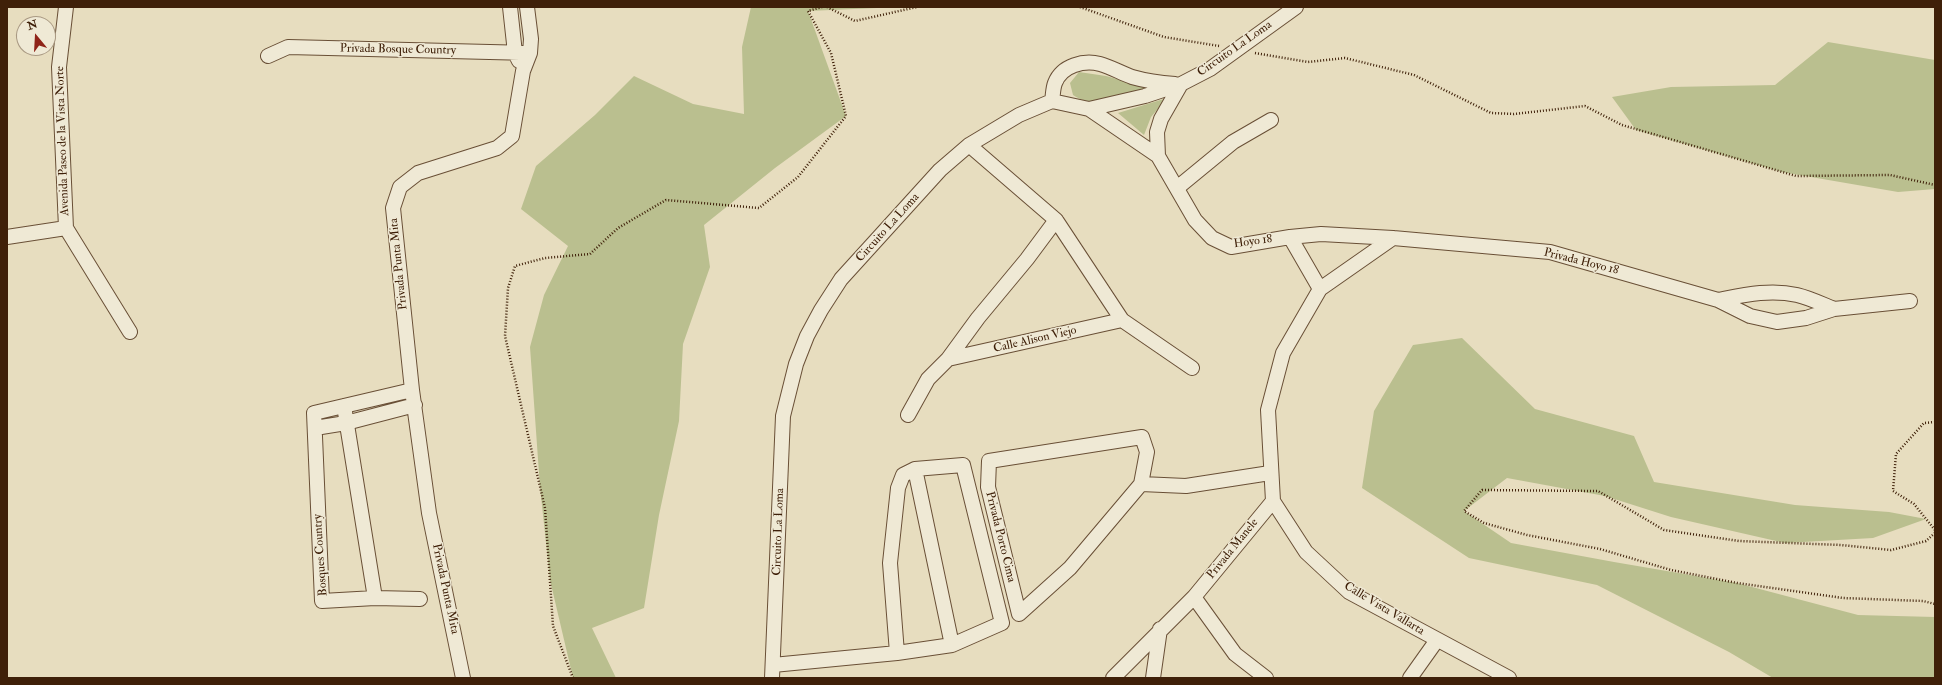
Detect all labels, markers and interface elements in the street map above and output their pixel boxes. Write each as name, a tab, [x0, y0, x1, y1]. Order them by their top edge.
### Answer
north arrow	[16, 16, 56, 56]
text: N	[26, 17, 39, 33]
street label: Circuito La Loma	[1195, 18, 1275, 80]
street label: Privada Bosque Country	[340, 42, 456, 58]
street label: Avenida Paseo de la Vista Norte	[53, 66, 73, 216]
street label: Circuito La Loma	[853, 191, 923, 265]
street label: Privada Punta Mita	[387, 217, 411, 311]
street label: Hoyo 18	[1233, 232, 1273, 252]
street label: Privada Hoyo 18	[1542, 246, 1620, 278]
street label: Calle Alison Viejo	[992, 323, 1078, 357]
street label: Circuito La Loma	[770, 488, 788, 576]
street label: Privada Porto Cima	[982, 490, 1018, 584]
street label: Bosques Country	[311, 513, 331, 597]
street label: Privada Manele	[1204, 516, 1262, 582]
street label: Privada Punta Mita	[428, 542, 462, 636]
street label: Calle Vista Vallarta	[1341, 579, 1427, 639]

